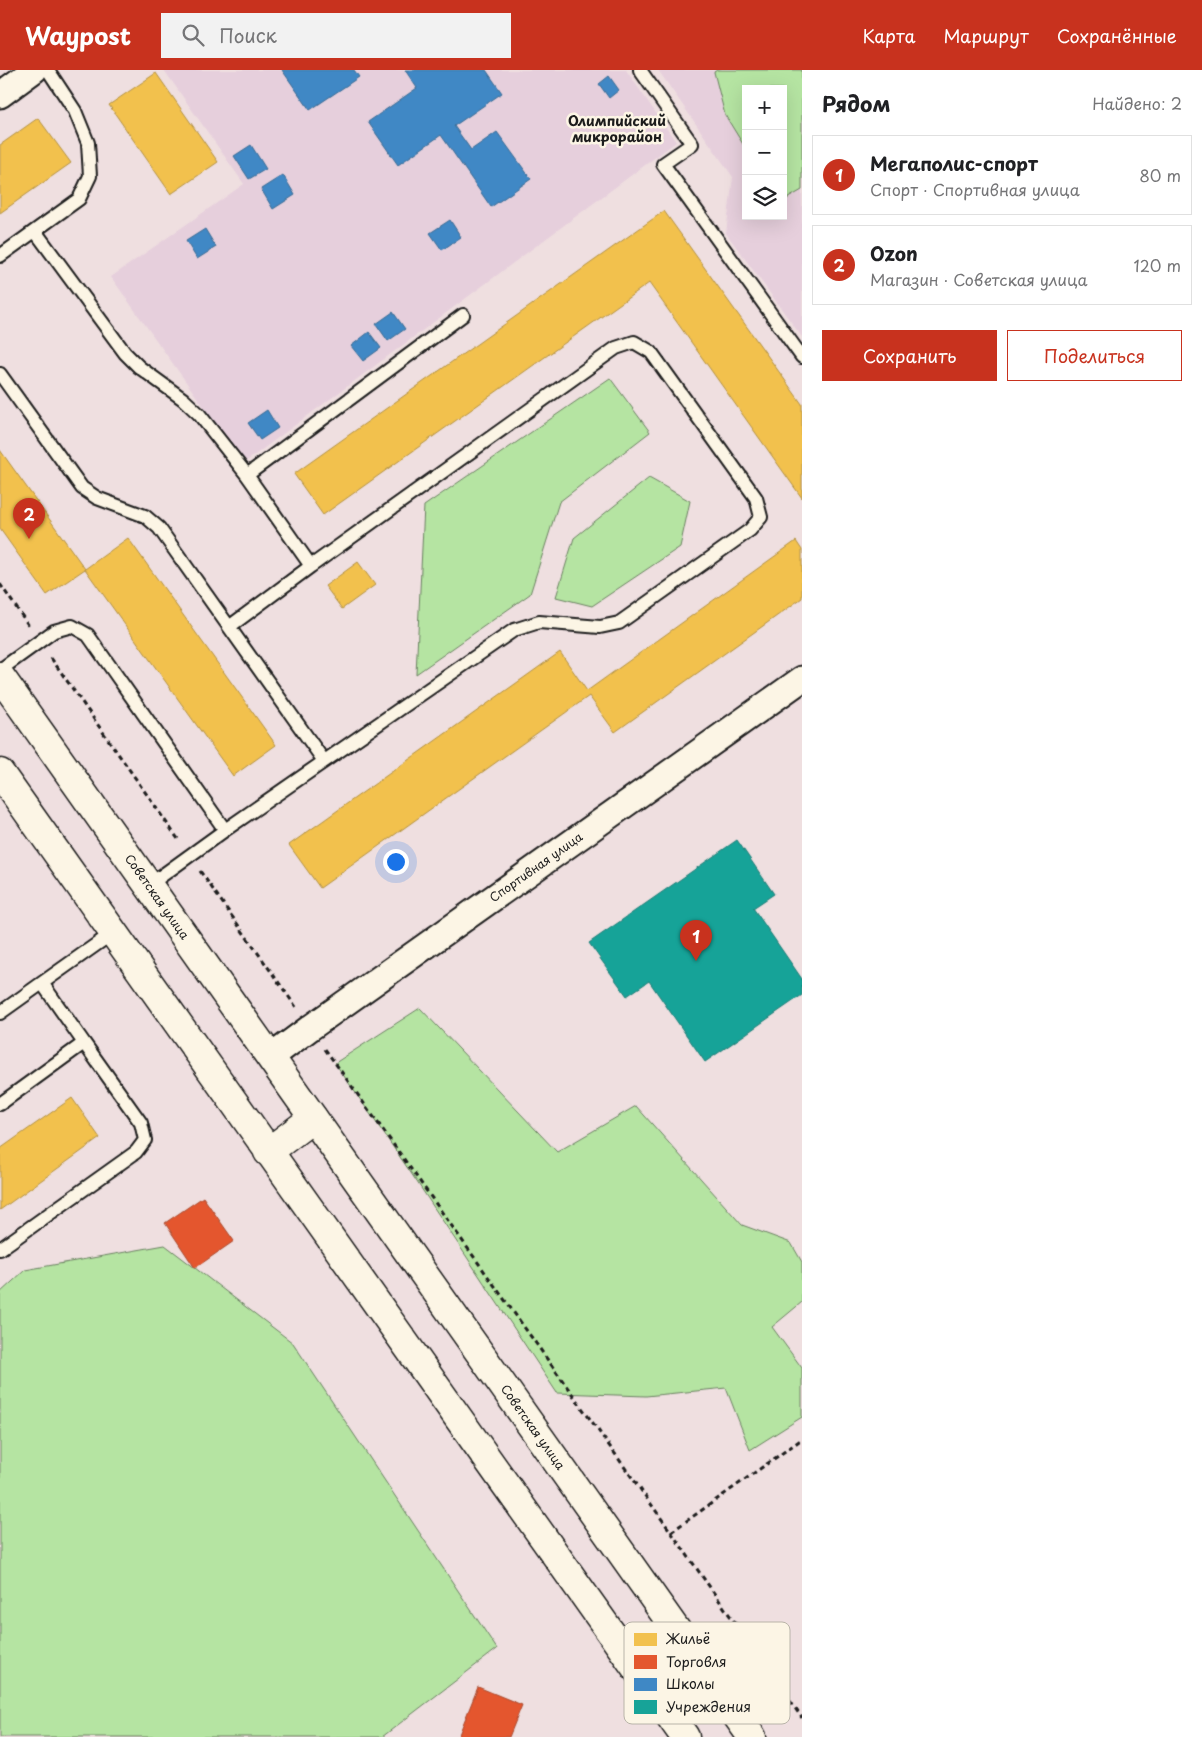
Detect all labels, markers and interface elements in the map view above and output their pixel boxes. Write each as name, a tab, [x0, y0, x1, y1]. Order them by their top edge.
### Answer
search box	[161, 13, 511, 58]
text: Waypost	[25, 17, 131, 53]
icon: search	[179, 21, 207, 49]
text: Поиск	[219, 21, 277, 49]
text: Карта	[863, 22, 915, 49]
text: Маршрут	[943, 22, 1029, 49]
text: Сохранённые	[1057, 22, 1177, 49]
map controls	[742, 85, 787, 220]
button: +	[742, 85, 787, 130]
text: Рядом	[822, 87, 890, 119]
text: Найдено: 2	[1092, 91, 1182, 115]
district label: Олимпийский микрорайон	[568, 110, 666, 147]
button: −	[742, 130, 787, 175]
text: Мегаполис-спорт	[870, 149, 1038, 177]
text: 1	[835, 163, 843, 187]
text: 80 m	[1139, 163, 1181, 187]
button: layers	[742, 175, 787, 220]
text: Спорт · Спортивная улица	[870, 177, 1080, 201]
text: Ozon	[870, 239, 918, 267]
text: 2	[833, 253, 845, 277]
text: 120 m	[1134, 253, 1181, 277]
text: Магазин · Советская улица	[870, 267, 1088, 291]
button: Сохранить	[822, 330, 997, 381]
button: Поделиться	[1007, 330, 1182, 381]
pin: 2	[13, 498, 45, 539]
street label: Спортивная улица	[485, 827, 586, 906]
your location	[383, 849, 409, 875]
street label: Советская улица	[121, 850, 194, 943]
pin: 1	[680, 920, 712, 961]
street label: Советская улица	[497, 1380, 570, 1474]
legend	[624, 1622, 790, 1724]
text: Жильё	[665, 1628, 710, 1649]
text: Торговля	[666, 1651, 727, 1672]
text: Школы	[666, 1673, 715, 1694]
text: Учреждения	[666, 1696, 751, 1717]

